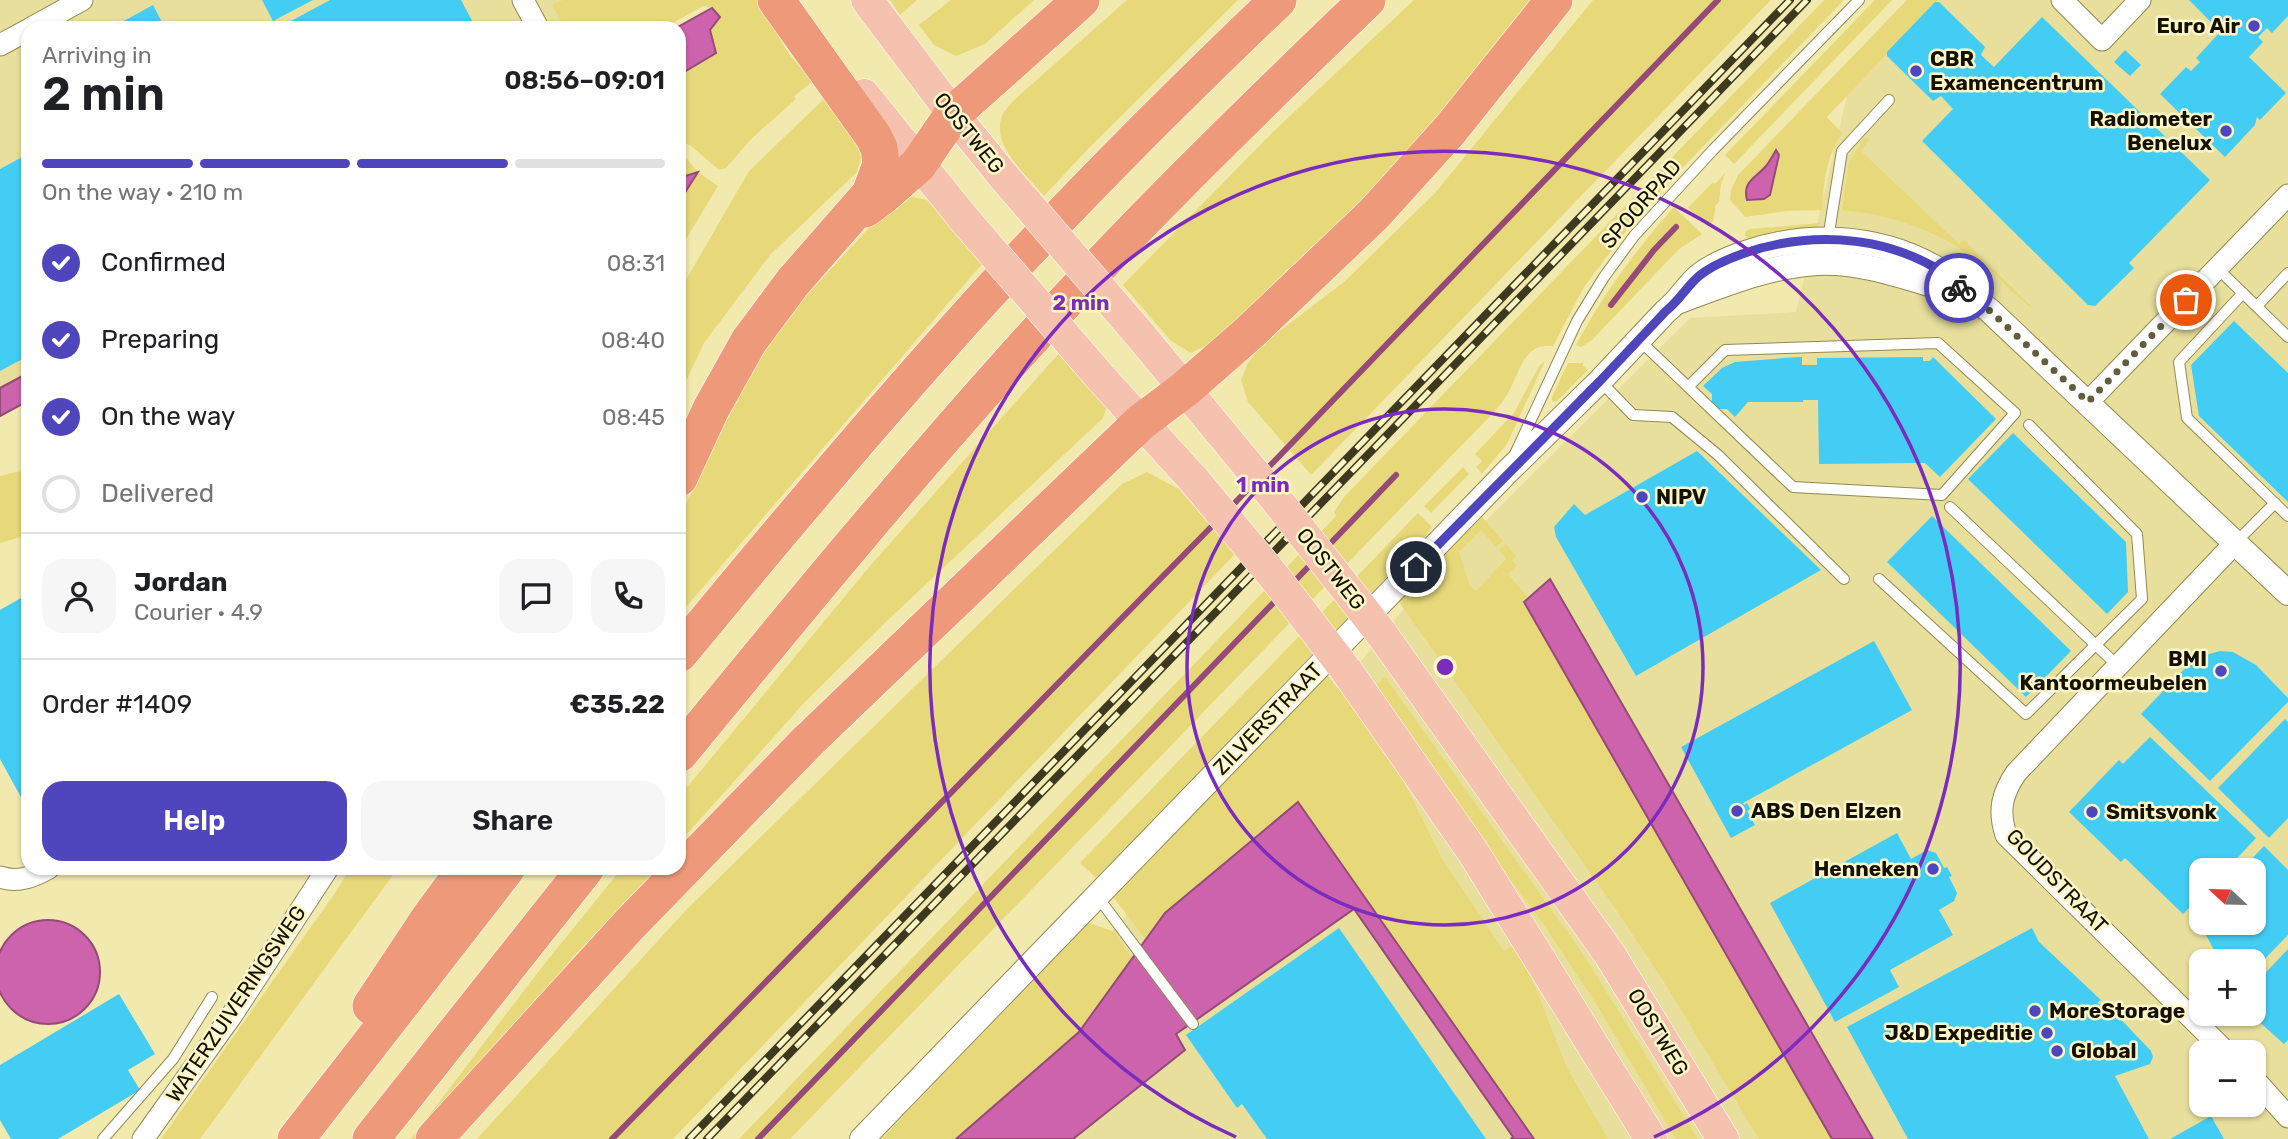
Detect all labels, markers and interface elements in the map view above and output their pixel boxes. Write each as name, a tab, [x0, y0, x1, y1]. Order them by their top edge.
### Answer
place label: Euro Air	[2156, 13, 2240, 38]
marker: Euro Air	[2246, 18, 2262, 34]
text: Arriving in	[42, 41, 152, 69]
place label: CBR Examencentrum	[1930, 46, 2103, 95]
marker: CBR Examencentrum	[1908, 63, 1924, 79]
text: 08:56–09:01	[504, 65, 665, 96]
text: 2 min	[42, 67, 165, 122]
street label: OOSTWEG	[929, 87, 1010, 178]
place label: Radiometer Benelux	[2090, 106, 2213, 155]
marker: Radiometer Benelux	[2218, 123, 2234, 139]
street label: SPOORPAD	[1595, 154, 1686, 253]
text: On the way · 210 m	[42, 178, 243, 206]
icon: check	[42, 244, 80, 282]
text: Confirmed	[101, 247, 226, 278]
text: 08:31	[607, 249, 665, 277]
courier	[1924, 253, 1994, 323]
icon: bike	[1940, 269, 1978, 307]
pin	[2156, 270, 2216, 330]
icon: bag	[2167, 281, 2205, 319]
text: 2 min	[1053, 290, 1109, 315]
icon: check	[42, 321, 80, 359]
text: Preparing	[101, 324, 219, 355]
text: 08:40	[601, 326, 665, 354]
icon: check	[42, 398, 80, 436]
text: On the way	[101, 401, 235, 432]
text: 08:45	[602, 403, 665, 431]
text: 1 min	[1236, 472, 1290, 497]
text: Delivered	[101, 478, 214, 509]
place label: NIPV	[1656, 484, 1707, 509]
marker: NIPV	[1634, 489, 1650, 505]
street label: OOSTWEG	[1292, 523, 1371, 615]
pin	[1386, 537, 1446, 597]
icon: home	[1397, 548, 1435, 586]
button: person	[42, 559, 116, 633]
button: chat	[499, 559, 573, 633]
button: phone	[591, 559, 665, 633]
text: Jordan	[134, 567, 227, 598]
text: Courier · 4.9	[134, 598, 263, 626]
place label: BMI Kantoormeubelen	[2020, 646, 2207, 695]
centre of rings	[1433, 655, 1457, 679]
street label: ZILVERSTRAAT	[1208, 657, 1327, 780]
marker: BMI Kantoormeubelen	[2213, 663, 2229, 679]
text: Order #1409	[42, 689, 192, 720]
text: €35.22	[570, 689, 665, 720]
button: Help	[42, 781, 347, 861]
button: Share	[361, 781, 665, 861]
place label: ABS Den Elzen	[1751, 798, 1902, 823]
place label: Smitsvonk	[2106, 799, 2218, 824]
marker: ABS Den Elzen	[1729, 803, 1745, 819]
marker: Smitsvonk	[2084, 804, 2100, 820]
street label: GOUDSTRAAT	[2001, 823, 2113, 938]
place label: Henneken	[1814, 856, 1919, 881]
north arrow	[2189, 858, 2266, 934]
map controls	[2189, 858, 2266, 1117]
marker: Henneken	[1925, 861, 1941, 877]
street label: WATERZUIVERINGSWEG	[160, 901, 311, 1107]
button: +	[2189, 949, 2266, 1026]
street label: OOSTWEG	[1623, 984, 1694, 1080]
place label: MoreStorage	[2049, 998, 2185, 1023]
marker: MoreStorage	[2027, 1003, 2043, 1019]
place label: J&D Expeditie	[1885, 1020, 2033, 1045]
marker: J&D Expeditie	[2039, 1025, 2055, 1041]
place label: Global	[2071, 1038, 2137, 1063]
button: −	[2189, 1040, 2266, 1117]
marker: Global	[2049, 1043, 2065, 1059]

